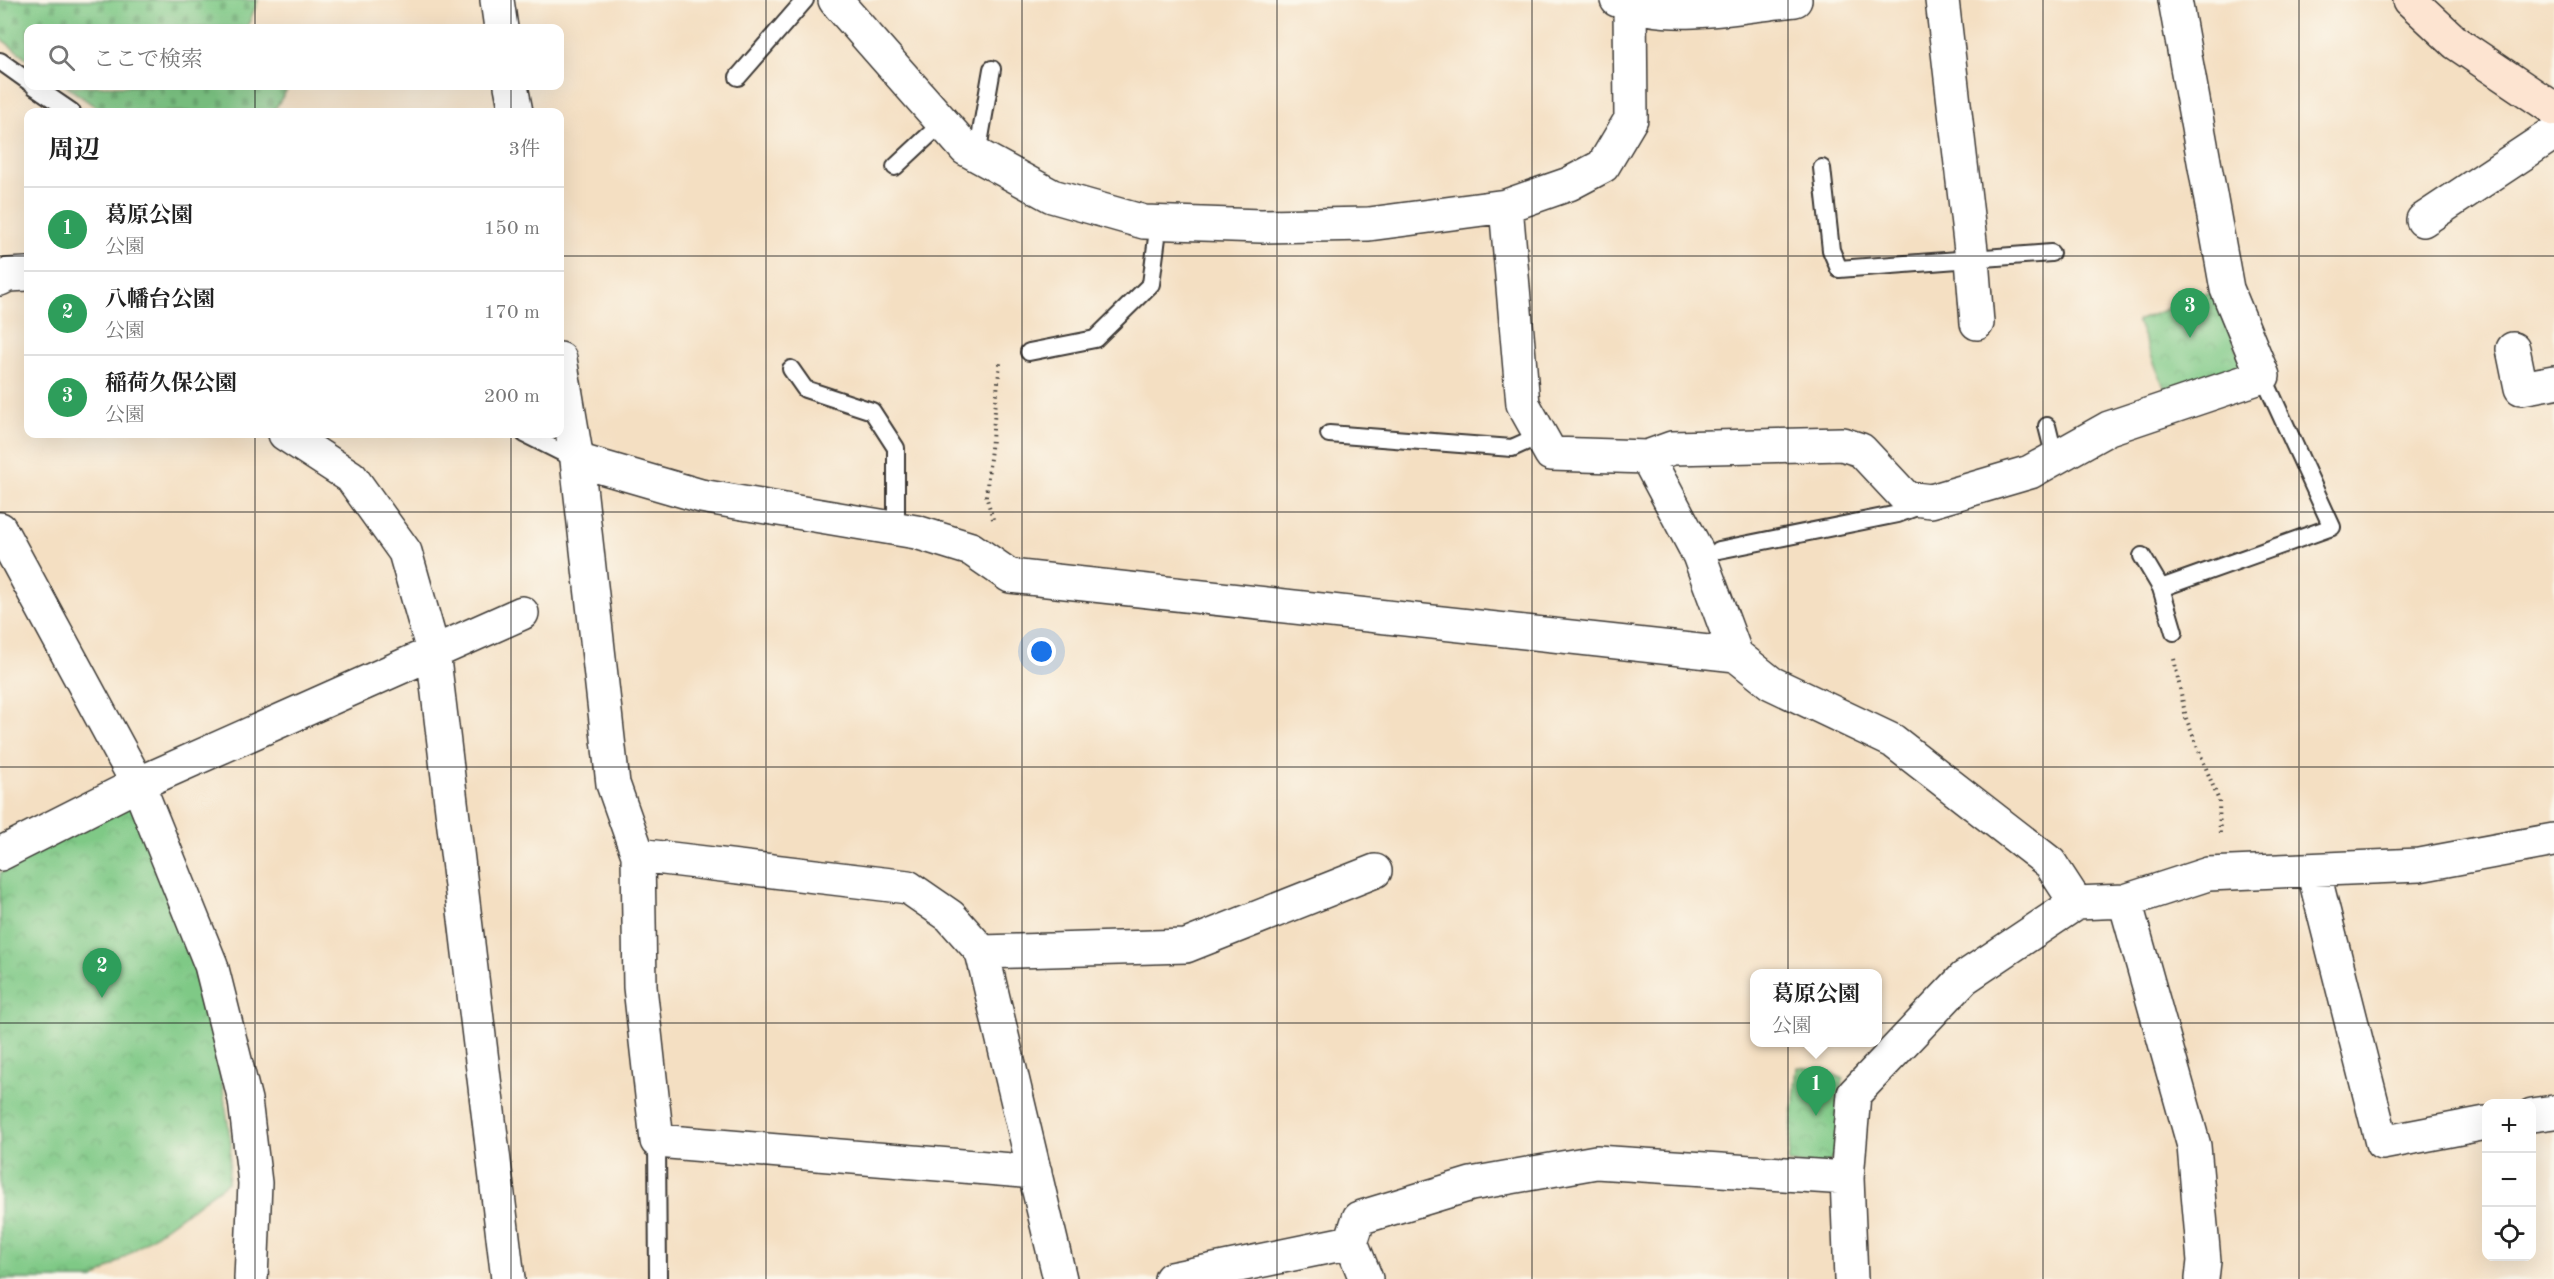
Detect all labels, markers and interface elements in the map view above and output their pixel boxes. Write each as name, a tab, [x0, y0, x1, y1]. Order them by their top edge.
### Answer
search box	[24, 24, 564, 90]
icon: search	[45, 41, 78, 74]
text: ここで検索	[93, 49, 203, 71]
text: 周辺	[48, 138, 100, 164]
text: 3件	[508, 140, 540, 160]
text: 葛原公園	[105, 205, 193, 227]
text: 1	[62, 219, 73, 239]
text: 150 m	[484, 219, 540, 239]
text: 公園	[105, 238, 145, 258]
pin: 3	[2170, 288, 2210, 338]
text: 八幡台公園	[105, 289, 215, 311]
text: 2	[62, 303, 73, 323]
text: 170 m	[484, 303, 540, 323]
text: 公園	[105, 322, 145, 342]
text: 稲荷久保公園	[105, 373, 237, 395]
text: 3	[62, 387, 73, 407]
text: 200 m	[484, 387, 540, 407]
text: 公園	[105, 406, 145, 426]
your location	[1027, 637, 1056, 666]
pin: 2	[82, 948, 122, 998]
popup	[1750, 969, 1882, 1047]
text: 葛原公園	[1772, 984, 1860, 1006]
text: 公園	[1772, 1017, 1812, 1037]
pin: 1	[1796, 1066, 1836, 1116]
map controls	[2482, 1099, 2536, 1261]
button: +	[2482, 1099, 2536, 1153]
button: −	[2482, 1153, 2536, 1207]
button: locate	[2482, 1207, 2536, 1261]

